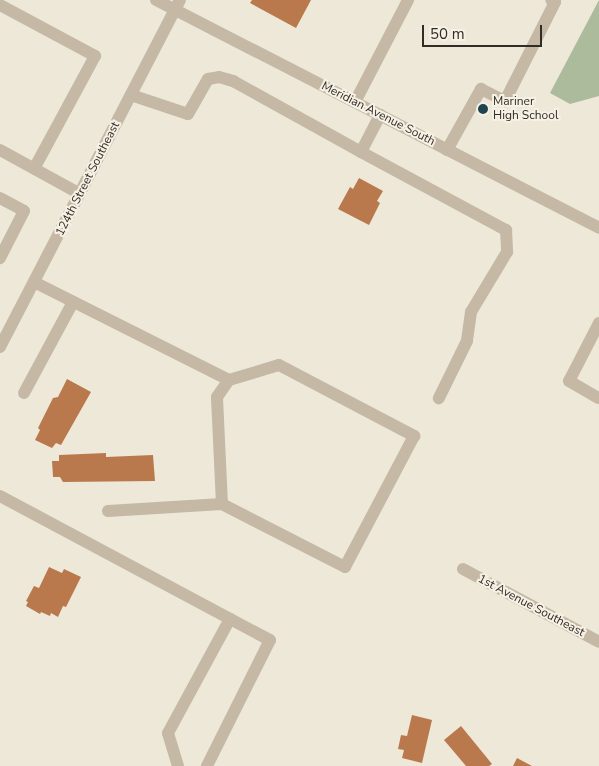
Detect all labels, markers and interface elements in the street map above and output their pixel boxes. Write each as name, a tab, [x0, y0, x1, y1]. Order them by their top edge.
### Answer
scale bar	[424, 15, 544, 47]
text: 50 m	[430, 24, 465, 44]
street label: Meridian Avenue South	[319, 79, 437, 149]
place label: Mariner High School	[493, 95, 558, 123]
marker: Mariner High School	[477, 103, 489, 115]
street label: 124th Street Southeast	[53, 120, 123, 238]
street label: 1st Avenue Southeast	[475, 572, 587, 640]

